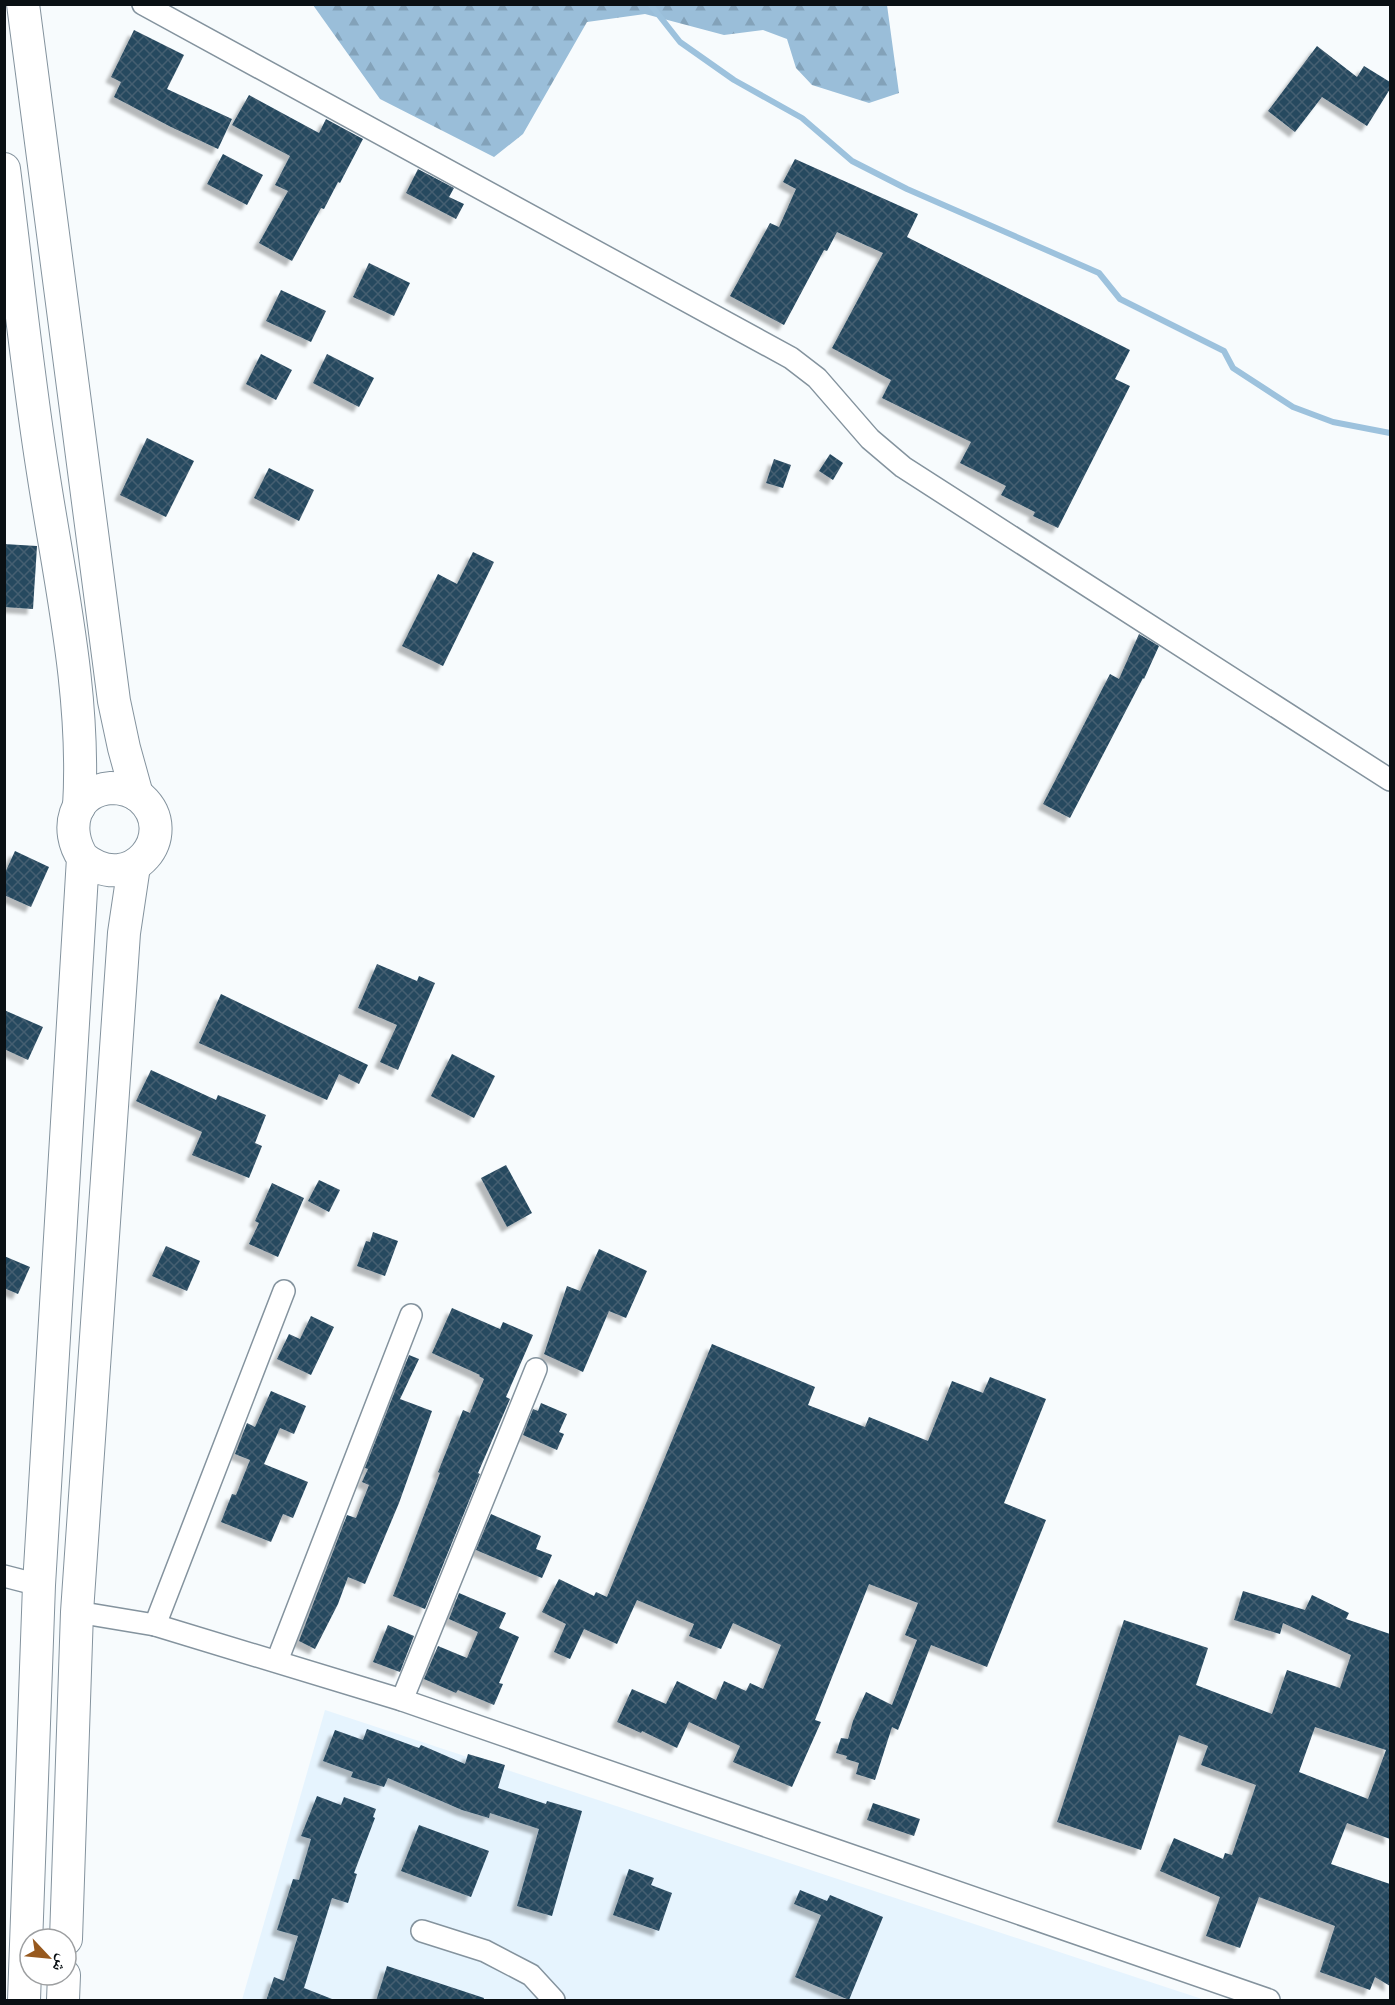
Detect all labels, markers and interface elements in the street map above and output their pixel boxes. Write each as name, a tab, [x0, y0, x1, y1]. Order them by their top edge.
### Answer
north arrow	[18, 1927, 78, 1987]
text: ش	[49, 1952, 74, 1976]

